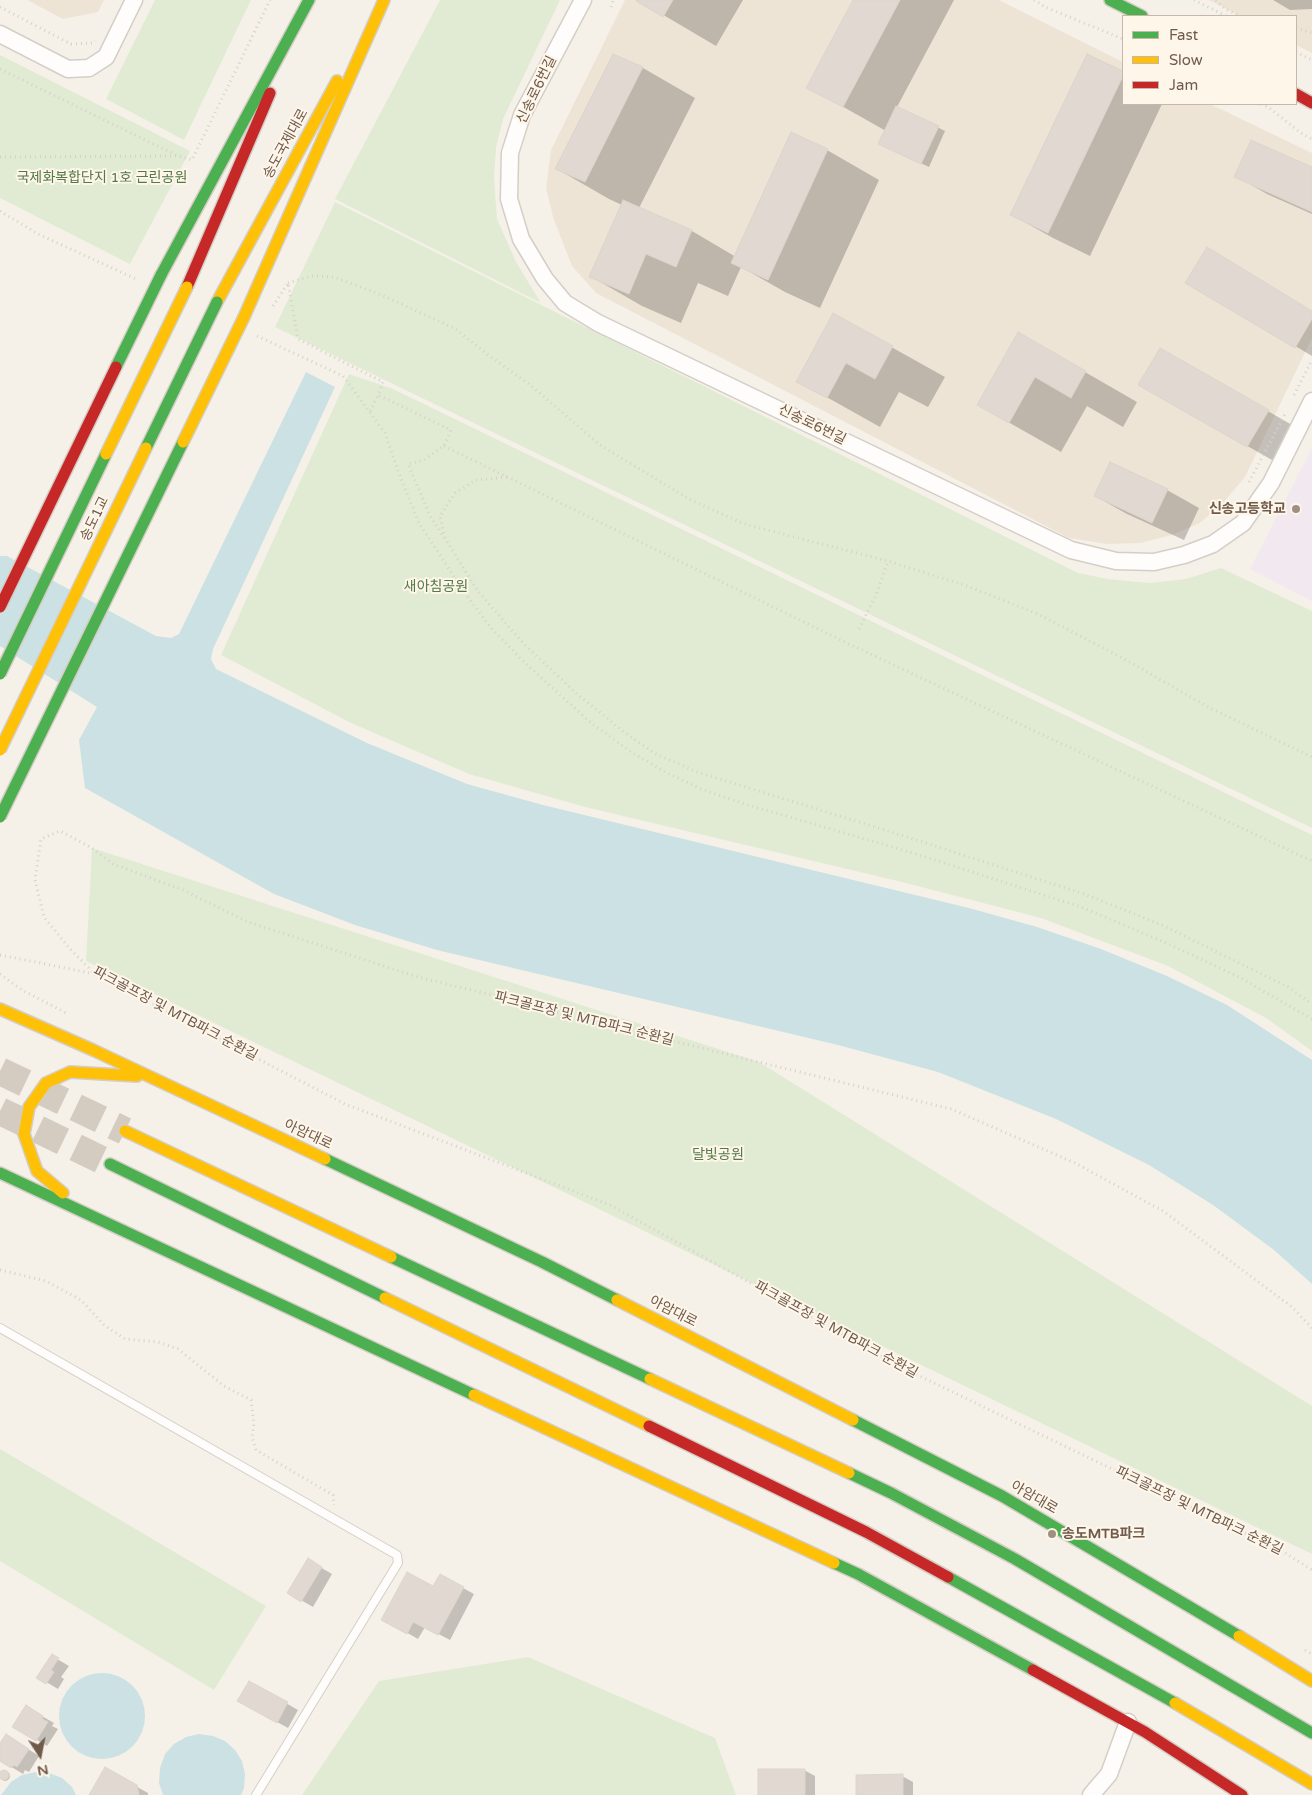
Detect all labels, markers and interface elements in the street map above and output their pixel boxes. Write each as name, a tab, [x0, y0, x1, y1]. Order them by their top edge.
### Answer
legend	[1122, 15, 1297, 105]
text: Fast	[1169, 26, 1198, 44]
text: Slow	[1169, 51, 1203, 69]
street label: 신송로6번길	[513, 53, 561, 127]
text: Jam	[1169, 76, 1198, 94]
street label: 송도국제대로	[260, 106, 312, 182]
park label: 국제화복합단지 1호 근린공원	[17, 170, 187, 186]
street label: 신송로6번길	[775, 401, 849, 449]
street label: 송도1교	[77, 494, 113, 544]
place label: 신송고등학교	[1209, 501, 1286, 517]
marker: 신송고등학교	[1290, 503, 1302, 515]
park label: 새아침공원	[404, 579, 468, 595]
street label: 파크골프장 및 MTB파크 순환길	[90, 963, 260, 1065]
street label: 파크골프장 및 MTB파크 순환길	[493, 989, 675, 1049]
street label: 아암대로	[281, 1117, 335, 1153]
park label: 달빛공원	[692, 1147, 744, 1163]
street label: 파크골프장 및 MTB파크 순환길	[751, 1278, 921, 1382]
street label: 아암대로	[646, 1293, 700, 1331]
street label: 파크골프장 및 MTB파크 순환길	[1112, 1463, 1286, 1559]
street label: 아암대로	[1007, 1478, 1061, 1518]
place label: 송도MTB파크	[1062, 1526, 1145, 1542]
marker: 송도MTB파크	[1046, 1528, 1058, 1540]
north arrow	[15, 1730, 65, 1780]
text: N	[36, 1761, 50, 1780]

